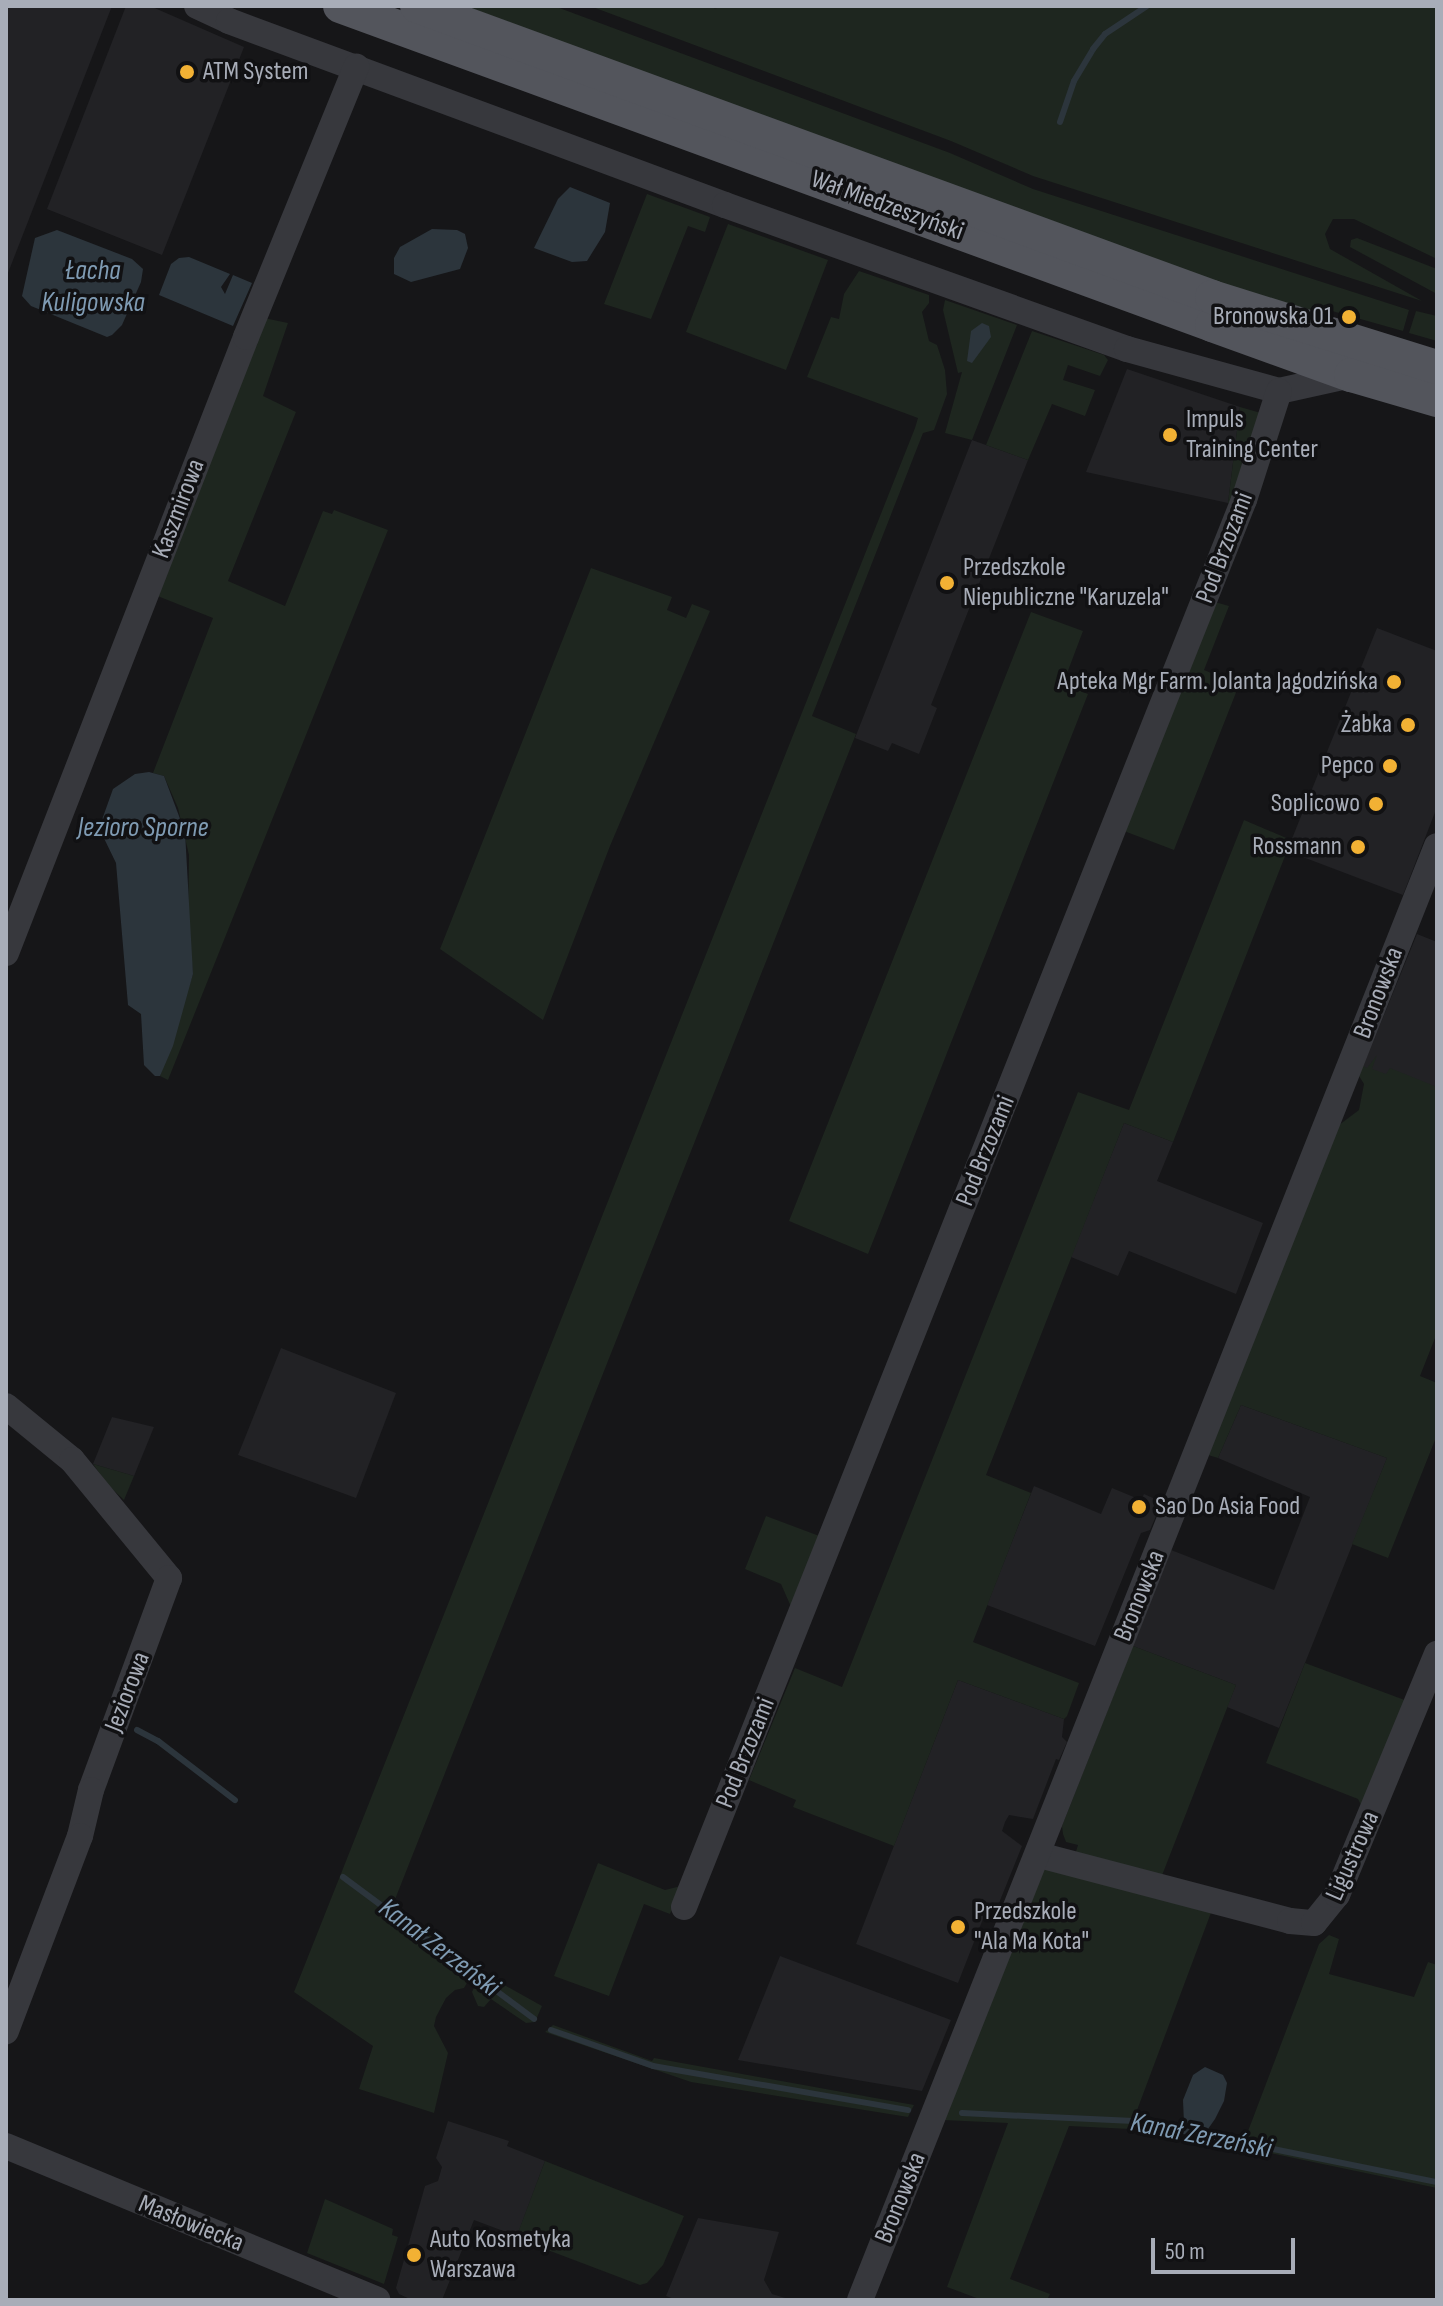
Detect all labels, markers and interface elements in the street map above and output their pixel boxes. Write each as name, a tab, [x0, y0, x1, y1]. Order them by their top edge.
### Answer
place label: ATM System	[203, 56, 308, 88]
marker: ATM System	[178, 63, 196, 81]
street label: Wał Miedzeszyński	[807, 164, 967, 248]
water label: Łacha Kuligowska	[41, 254, 145, 320]
place label: Bronowska 01	[1213, 301, 1333, 333]
marker: Bronowska 01	[1340, 308, 1358, 326]
place label: Impuls Training Center	[1186, 404, 1318, 466]
marker: Impuls Training Center	[1161, 426, 1179, 444]
street label: Kaszmirowa	[146, 455, 212, 563]
street label: Pod Brzozami	[1190, 488, 1260, 608]
place label: Przedszkole Niepubliczne "Karuzela"	[963, 552, 1169, 614]
marker: Przedszkole Niepubliczne "Karuzela"	[938, 574, 956, 592]
place label: Apteka Mgr Farm. Jolanta Jagodzińska	[1057, 666, 1378, 698]
marker: Apteka Mgr Farm. Jolanta Jagodzińska	[1385, 673, 1403, 691]
place label: Żabka	[1341, 709, 1392, 741]
marker: Żabka	[1399, 716, 1417, 734]
place label: Pepco	[1321, 750, 1374, 782]
marker: Pepco	[1381, 757, 1399, 775]
place label: Soplicowo	[1271, 788, 1360, 820]
marker: Soplicowo	[1367, 795, 1385, 813]
water label: Jezioro Sporne	[77, 811, 209, 845]
place label: Rossmann	[1252, 831, 1342, 863]
marker: Rossmann	[1349, 838, 1367, 856]
street label: Bronowska	[1347, 943, 1411, 1043]
street label: Pod Brzozami	[950, 1091, 1022, 1211]
place label: Sao Do Asia Food	[1155, 1491, 1300, 1523]
marker: Sao Do Asia Food	[1130, 1498, 1148, 1516]
street label: Bronowska	[1108, 1546, 1172, 1646]
street label: Jeziorowa	[99, 1648, 157, 1736]
street label: Pod Brzozami	[710, 1693, 782, 1813]
street label: Ligustrowa	[1319, 1806, 1387, 1906]
water label: Kanał Zerzeński	[372, 1892, 506, 2004]
place label: Przedszkole "Ala Ma Kota"	[974, 1896, 1089, 1958]
marker: Przedszkole "Ala Ma Kota"	[949, 1918, 967, 1936]
water label: Kanał Zerzeński	[1128, 2106, 1274, 2166]
street label: Bronowska	[869, 2148, 933, 2248]
street label: Masłowiecka	[134, 2189, 248, 2259]
scale bar	[1155, 2222, 1299, 2272]
place label: Auto Kosmetyka Warszawa	[430, 2224, 571, 2286]
text: 50 m	[1165, 2237, 1205, 2266]
marker: Auto Kosmetyka Warszawa	[405, 2246, 423, 2264]

